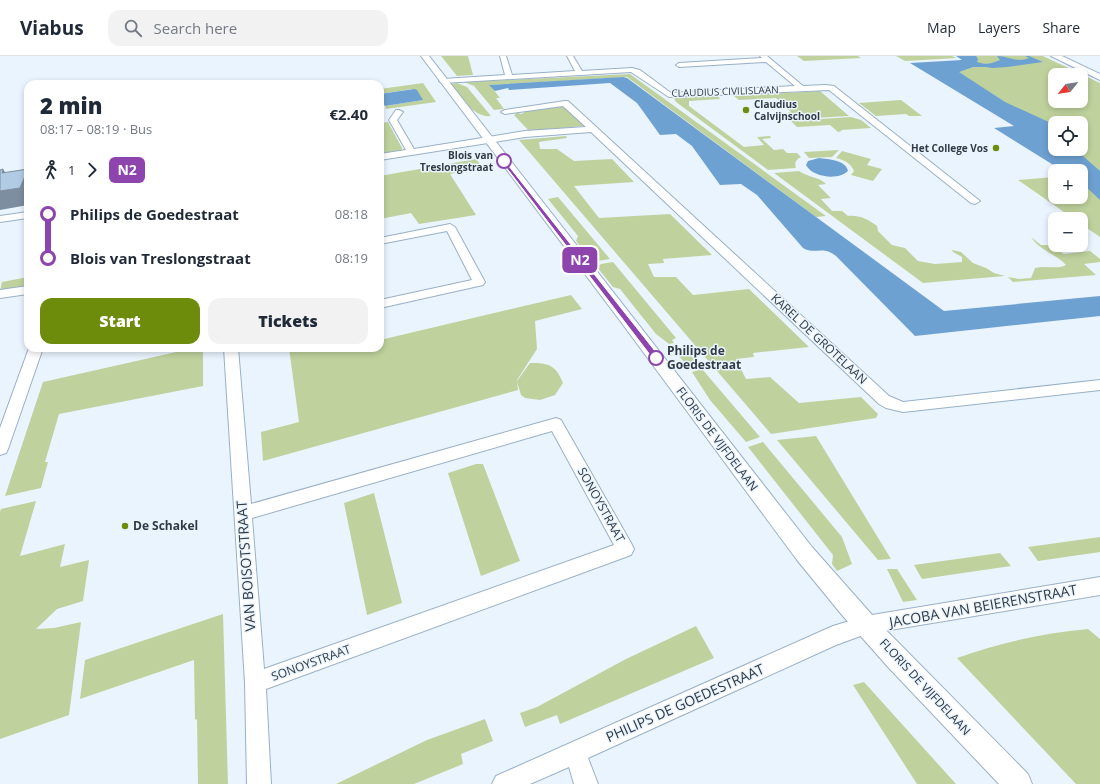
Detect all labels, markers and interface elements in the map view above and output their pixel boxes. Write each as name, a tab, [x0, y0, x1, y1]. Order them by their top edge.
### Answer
search box	[108, 10, 388, 46]
text: Viabus	[20, 15, 84, 41]
icon: search	[122, 17, 144, 39]
text: Search here	[154, 18, 237, 38]
text: Map	[927, 18, 956, 37]
text: Layers	[978, 18, 1020, 37]
text: Share	[1042, 18, 1080, 37]
north arrow	[1048, 68, 1088, 108]
map controls	[1048, 68, 1088, 252]
street label: CLAUDIUS CIVILISLAAN	[671, 82, 779, 100]
text: 2 min	[40, 90, 103, 120]
place label: Claudius Calvijnschool	[754, 97, 820, 123]
text: €2.40	[329, 104, 368, 124]
marker: Claudius Calvijnschool	[741, 105, 751, 115]
button: locate	[1048, 116, 1088, 156]
text: 08:17 – 08:19 · Bus	[40, 120, 152, 138]
place label: Het College Vos	[911, 141, 988, 155]
marker: Het College Vos	[991, 143, 1001, 153]
place label: Blois van Treslongstraat	[420, 148, 494, 174]
marker: Blois van Treslongstraat	[496, 153, 512, 169]
icon: walk	[40, 159, 62, 181]
icon: forward	[81, 159, 103, 181]
text: N2	[117, 160, 137, 179]
text: 1	[68, 161, 75, 179]
button: +	[1048, 164, 1088, 204]
text: Philips de Goedestraat	[70, 204, 239, 224]
text: 08:18	[335, 205, 368, 223]
button: −	[1048, 212, 1088, 252]
line badge: N2	[562, 247, 598, 273]
text: Blois van Treslongstraat	[70, 248, 251, 268]
text: 08:19	[335, 249, 368, 267]
text: N2	[570, 250, 590, 269]
street label: KAREL DE GROTELAAN	[767, 289, 871, 388]
button: Start	[40, 298, 200, 344]
button: Tickets	[208, 298, 368, 344]
place label: Philips de Goedestraat	[667, 342, 741, 373]
marker: Philips de Goedestraat	[648, 350, 664, 366]
street label: FLORIS DE VIJFDELAAN	[673, 383, 762, 494]
street label: SONOYSTRAAT	[574, 464, 629, 546]
street label: VAN BOISOTSTRAAT	[231, 500, 260, 632]
place label: De Schakel	[133, 517, 198, 534]
marker: De Schakel	[120, 521, 130, 531]
street label: JACOBA VAN BEIERENSTRAAT	[886, 580, 1078, 632]
street label: FLORIS DE VIJFDELAAN	[876, 635, 975, 739]
street label: SONOYSTRAAT	[269, 640, 353, 685]
street label: PHILIPS DE GOEDESTRAAT	[603, 659, 767, 746]

